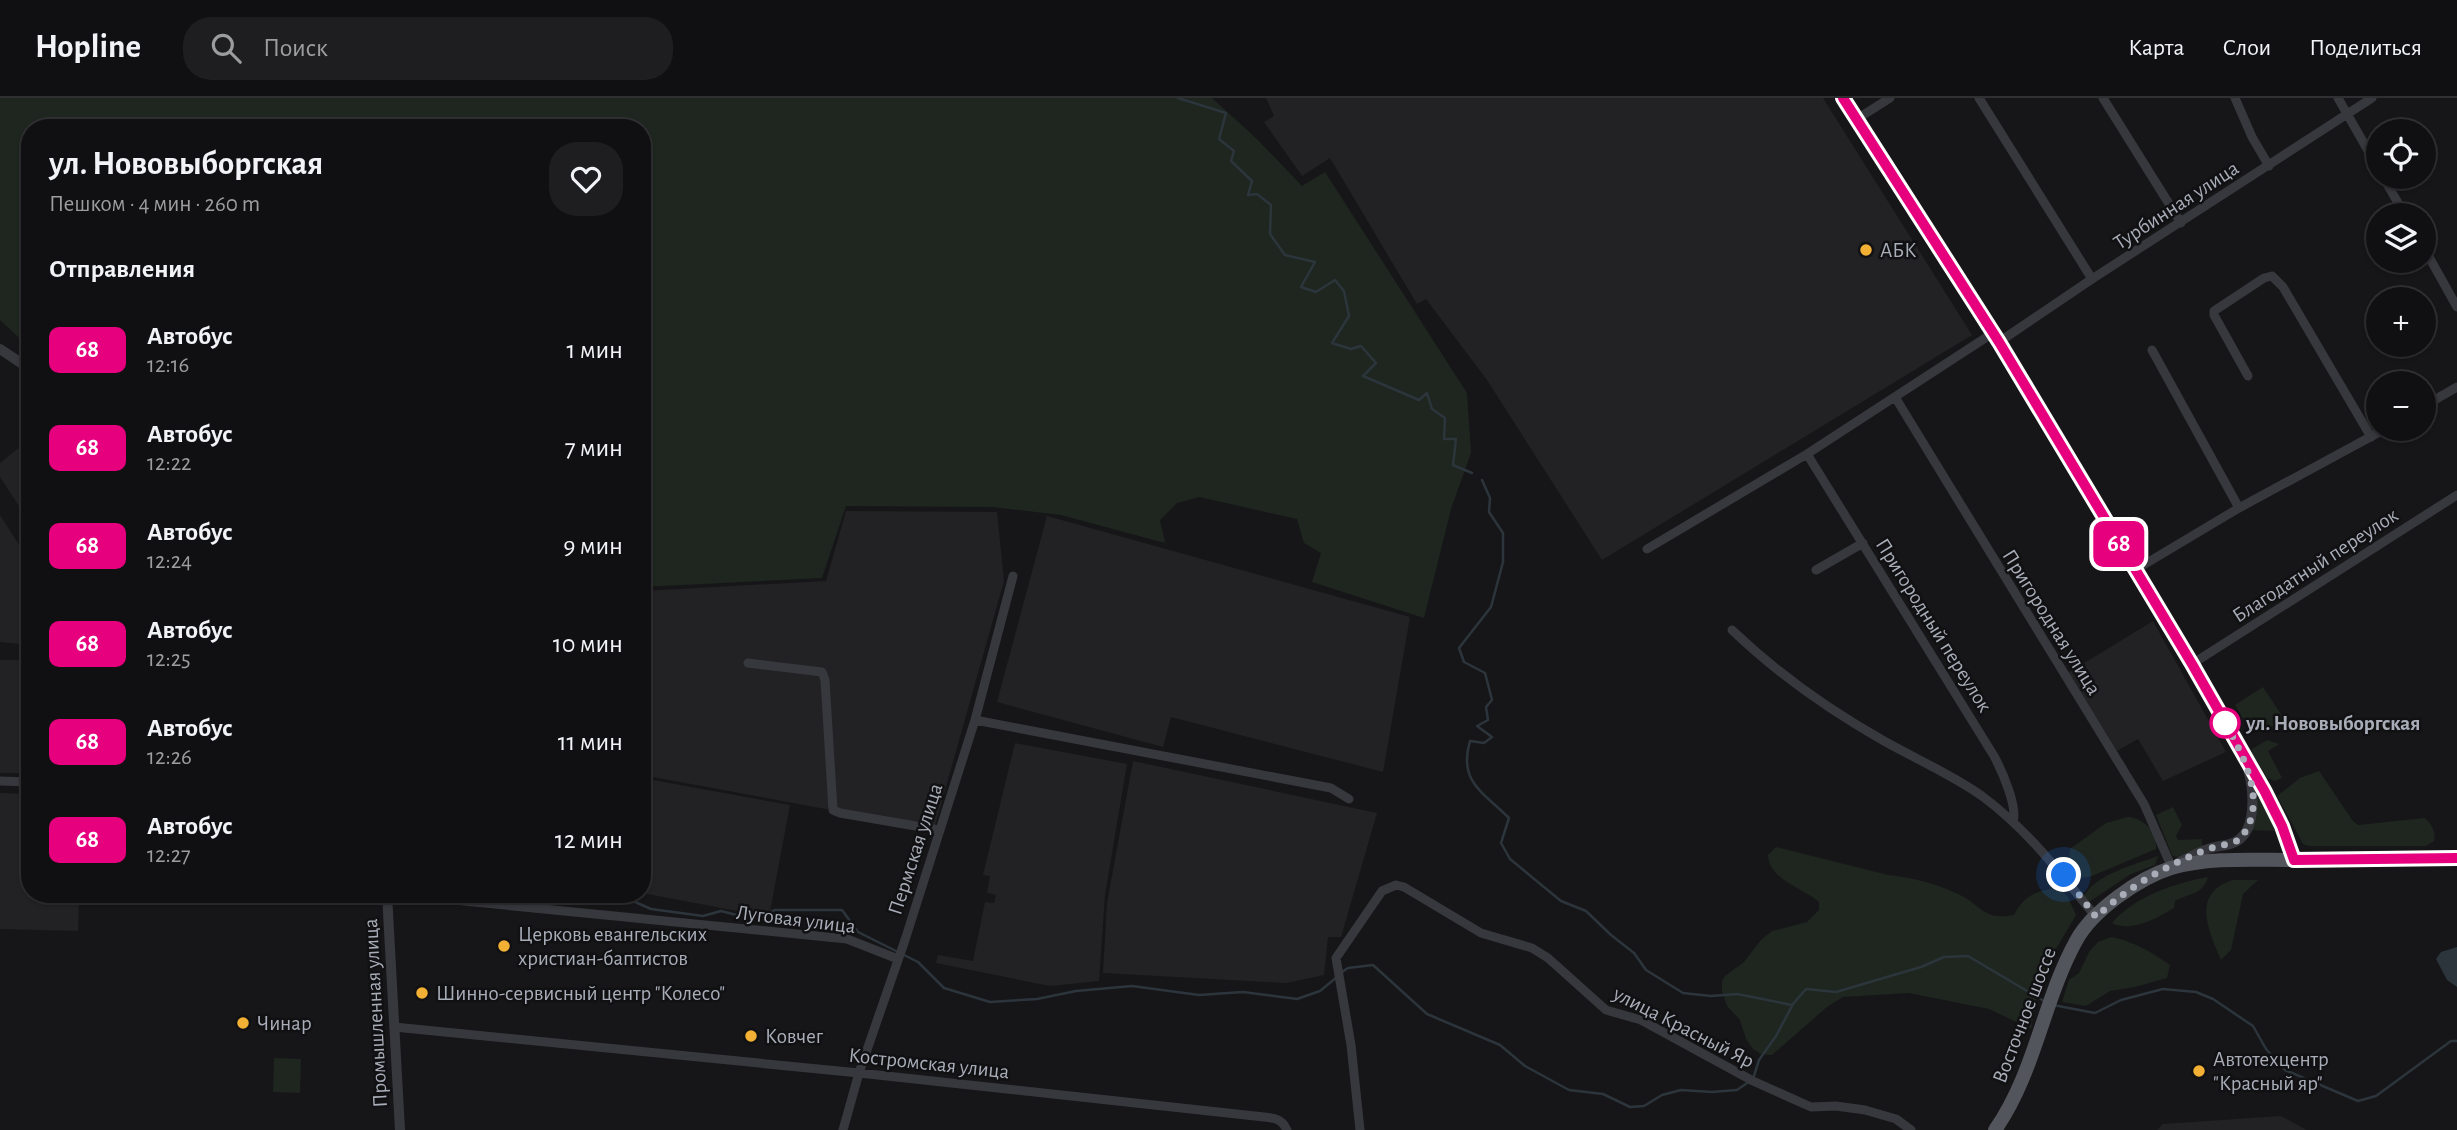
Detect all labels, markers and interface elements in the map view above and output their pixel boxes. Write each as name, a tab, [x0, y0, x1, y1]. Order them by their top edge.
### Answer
search box	[183, 17, 673, 80]
icon: search	[207, 29, 245, 67]
text: Hopline	[35, 31, 141, 64]
text: Поиск	[263, 35, 328, 61]
text: Карта	[2128, 36, 2184, 60]
text: Слои	[2222, 36, 2271, 60]
text: Поделиться	[2309, 36, 2422, 60]
map controls	[2366, 119, 2436, 441]
button: locate	[2366, 119, 2436, 189]
button: heart	[549, 142, 623, 216]
text: ул. Нововыборгская	[49, 148, 323, 181]
street label: Турбинная улица	[2110, 157, 2243, 254]
text: Пешком · 4 мин · 260 m	[49, 193, 260, 216]
button: layers	[2366, 203, 2436, 273]
place label: АБК	[1880, 240, 1917, 261]
marker: АБК	[1858, 242, 1874, 258]
text: Отправления	[49, 256, 195, 282]
button: +	[2366, 287, 2436, 357]
text: Автобус	[147, 323, 233, 349]
text: 1 мин	[567, 337, 623, 363]
text: 68	[76, 338, 99, 362]
text: 12:16	[147, 354, 189, 377]
button: −	[2366, 371, 2436, 441]
text: Автобус	[147, 421, 233, 447]
text: 7 мин	[565, 435, 623, 461]
text: 68	[76, 436, 99, 460]
text: 12:22	[147, 452, 192, 475]
street label: Благодатный переулок	[2229, 504, 2402, 627]
text: Автобус	[147, 519, 233, 545]
line badge: 68	[2088, 521, 2150, 567]
text: 68	[2107, 532, 2131, 556]
text: 9 мин	[563, 533, 623, 559]
text: 68	[76, 534, 99, 558]
street label: Пригородный переулок	[1872, 535, 1996, 716]
street label: Пригородная улица	[1998, 546, 2105, 699]
text: 12:24	[147, 550, 192, 573]
text: Автобус	[147, 617, 233, 643]
text: 10 мин	[553, 631, 623, 657]
text: 68	[76, 632, 99, 656]
text: 12:25	[147, 648, 191, 671]
marker: ул. Нововыборгская	[2210, 708, 2240, 738]
place label: ул. Нововыборгская	[2245, 713, 2421, 734]
text: Автобус	[147, 715, 233, 741]
text: 11 мин	[558, 729, 623, 755]
text: 68	[76, 730, 99, 754]
text: 12:26	[147, 746, 192, 769]
street label: Пермская улица	[884, 781, 947, 917]
text: Автобус	[147, 813, 233, 839]
text: 12 мин	[555, 827, 623, 853]
text: 68	[76, 828, 99, 852]
text: 12:27	[147, 844, 191, 867]
your location	[2046, 857, 2081, 892]
street label: Луговая улица	[735, 902, 857, 937]
street label: Промышленная улица	[360, 918, 391, 1108]
place label: Церковь евангельских христиан-баптистов	[518, 924, 707, 969]
marker: Церковь евангельских христиан-баптистов	[496, 938, 512, 954]
street label: Восточное шоссе	[1989, 944, 2060, 1086]
street label: улица Красный Яр	[1609, 982, 1758, 1072]
place label: Шинно-сервисный центр "Колесо"	[436, 983, 725, 1004]
marker: Шинно-сервисный центр "Колесо"	[414, 985, 430, 1001]
place label: Чинар	[257, 1013, 312, 1034]
marker: Чинар	[235, 1015, 251, 1031]
place label: Ковчег	[765, 1026, 824, 1047]
marker: Ковчег	[743, 1028, 759, 1044]
street label: Костромская улица	[847, 1045, 1011, 1082]
place label: Автотехцентр "Красный яр"	[2213, 1049, 2329, 1094]
marker: Автотехцентр "Красный яр"	[2191, 1063, 2207, 1079]

